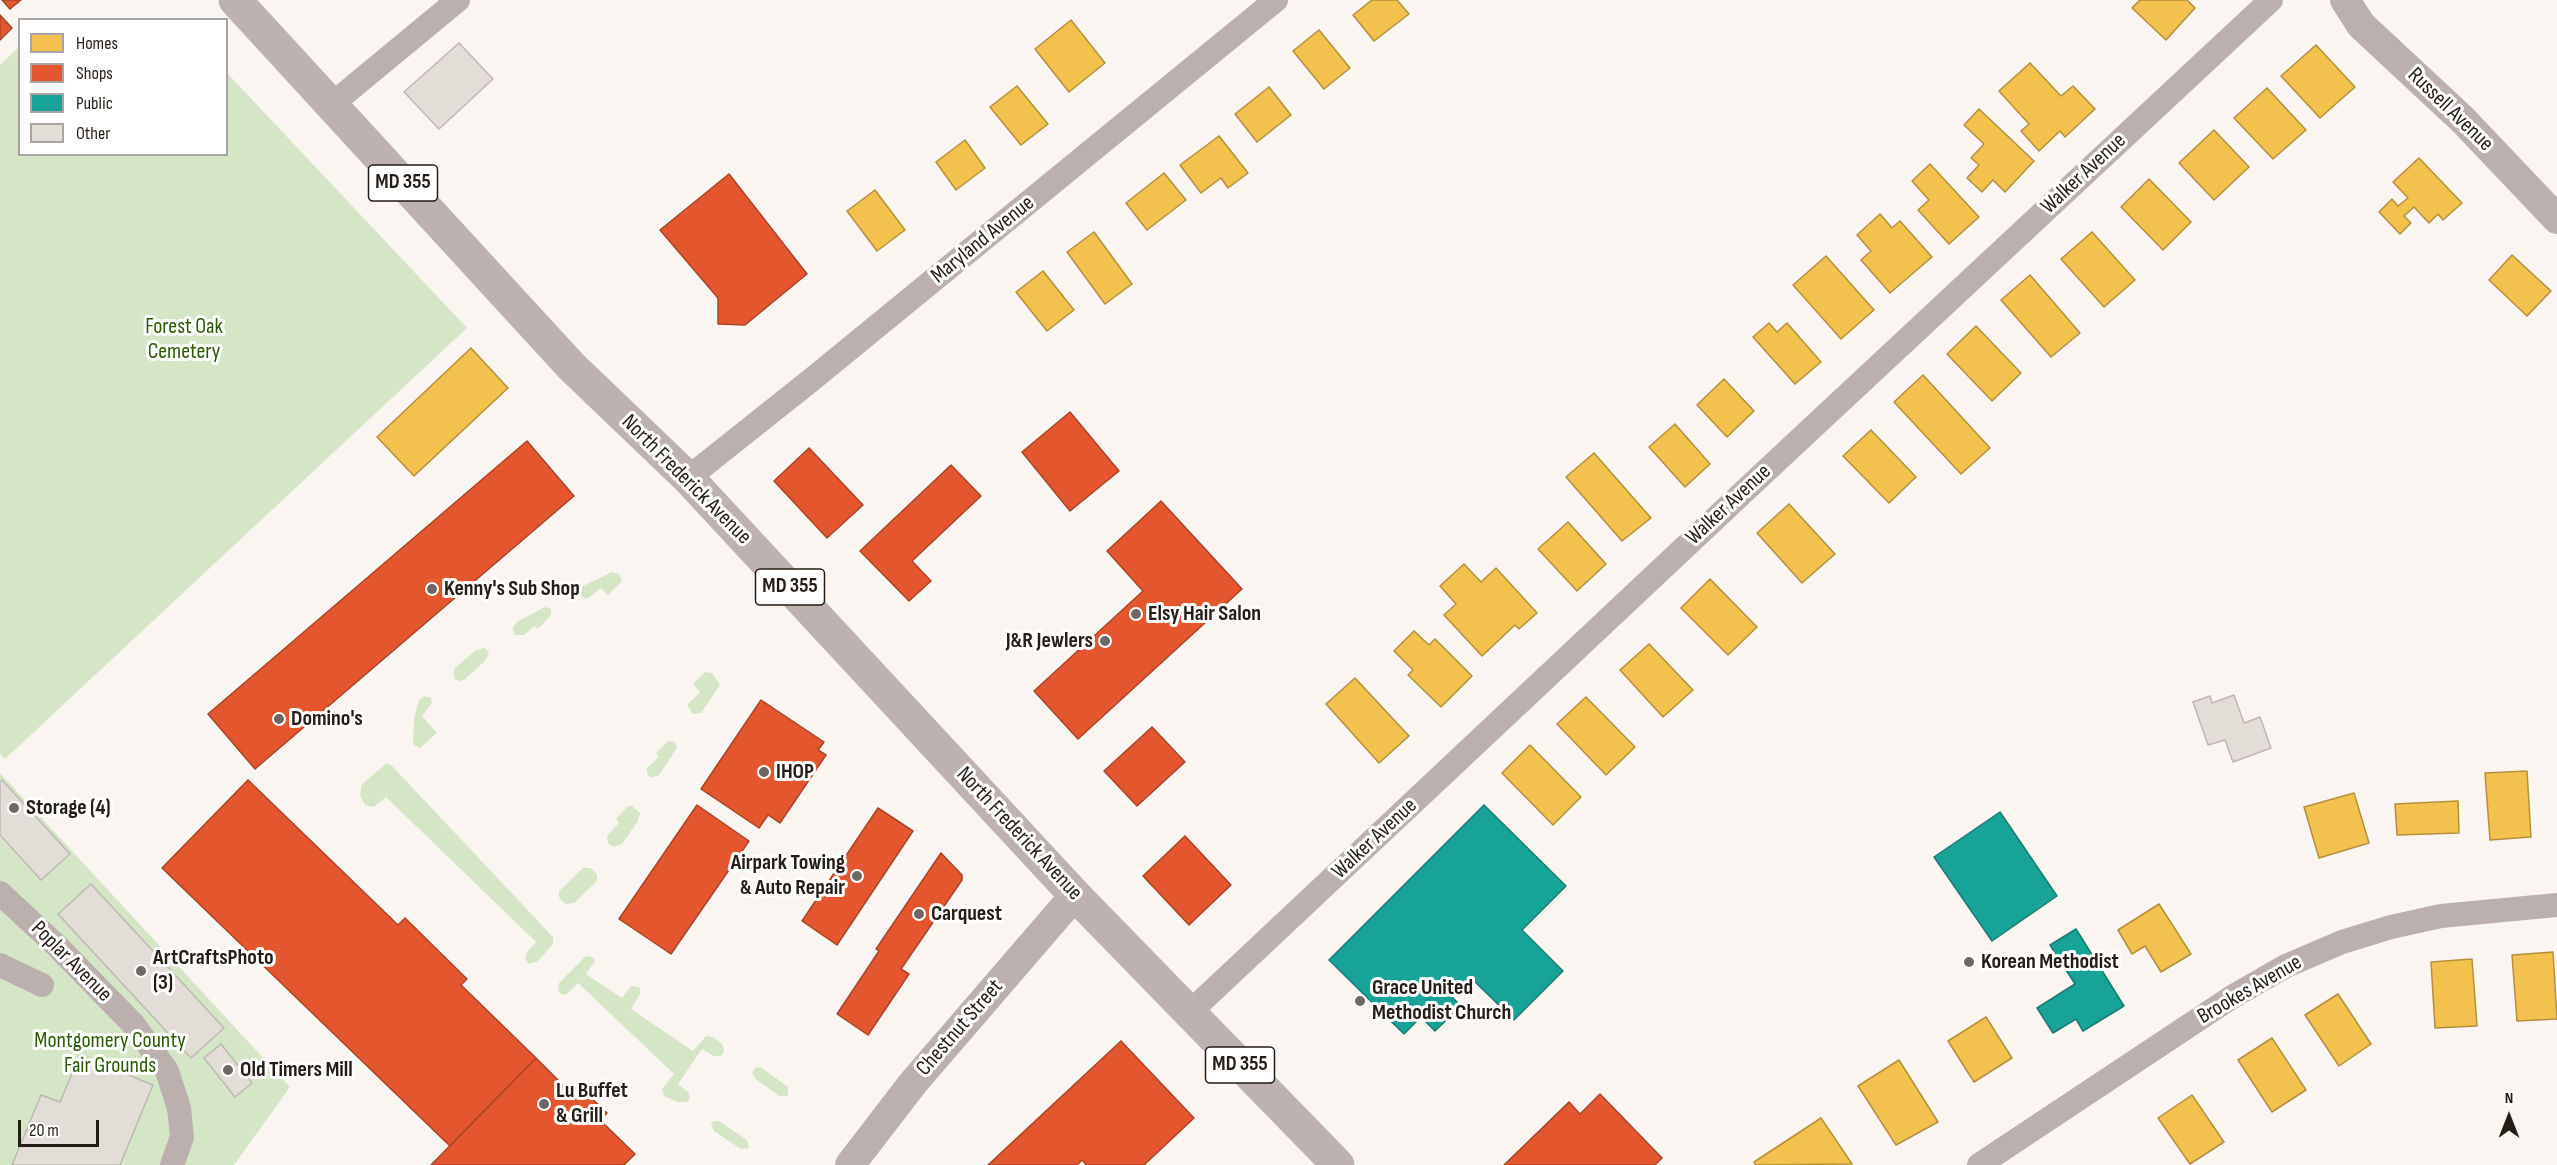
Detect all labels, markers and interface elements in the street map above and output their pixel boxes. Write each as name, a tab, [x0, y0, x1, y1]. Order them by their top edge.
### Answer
legend	[18, 18, 228, 156]
text: Homes	[76, 33, 118, 54]
text: Shops	[76, 63, 113, 84]
street label: Russell Avenue	[2402, 63, 2498, 157]
text: Public	[76, 93, 113, 114]
text: Other	[76, 123, 110, 144]
street label: Walker Avenue	[2036, 128, 2132, 220]
road number: MD 355	[368, 165, 438, 201]
street label: Maryland Avenue	[926, 190, 1040, 290]
park label: Forest Oak Cemetery	[145, 314, 223, 366]
street label: North Frederick Avenue	[616, 410, 756, 550]
street label: Walker Avenue	[1681, 459, 1777, 551]
road number: MD 355	[756, 569, 824, 605]
place label: Kenny's Sub Shop	[444, 576, 580, 602]
marker: Kenny's Sub Shop	[425, 582, 439, 596]
place label: Elsy Hair Salon	[1148, 601, 1261, 627]
marker: Elsy Hair Salon	[1129, 607, 1143, 621]
place label: J&R Jewlers	[1006, 628, 1093, 654]
marker: J&R Jewlers	[1098, 634, 1112, 648]
place label: Domino's	[291, 706, 363, 732]
marker: Domino's	[272, 712, 286, 726]
place label: IHOP	[776, 759, 814, 785]
street label: North Frederick Avenue	[950, 762, 1088, 906]
marker: IHOP	[757, 765, 771, 779]
street label: Walker Avenue	[1327, 793, 1423, 885]
place label: Storage (4)	[26, 795, 111, 821]
marker: Storage (4)	[7, 801, 21, 815]
place label: Airpark Towing & Auto Repair	[731, 850, 845, 902]
marker: Airpark Towing & Auto Repair	[850, 869, 864, 883]
place label: Carquest	[931, 901, 1002, 927]
marker: Carquest	[912, 907, 926, 921]
street label: Poplar Avenue	[25, 916, 117, 1008]
place label: ArtCraftsPhoto (3)	[153, 945, 274, 996]
place label: Korean Methodist	[1981, 949, 2119, 975]
street label: Brookes Avenue	[2193, 950, 2307, 1030]
marker: Korean Methodist	[1962, 955, 1976, 969]
marker: ArtCraftsPhoto (3)	[134, 964, 148, 978]
street label: Chestnut Street	[911, 975, 1009, 1081]
place label: Grace United Methodist Church	[1372, 975, 1511, 1026]
marker: Grace United Methodist Church	[1353, 994, 1367, 1008]
park label: Montgomery County Fair Grounds	[34, 1028, 186, 1080]
road number: MD 355	[1206, 1047, 1274, 1083]
place label: Old Timers Mill	[240, 1057, 353, 1083]
marker: Old Timers Mill	[221, 1063, 235, 1077]
place label: Lu Buffet & Grill	[556, 1078, 628, 1130]
north arrow	[2479, 1087, 2539, 1147]
text: N	[2505, 1089, 2513, 1108]
marker: Lu Buffet & Grill	[537, 1097, 551, 1111]
scale bar	[21, 1108, 102, 1146]
text: 20 m	[29, 1120, 59, 1141]

